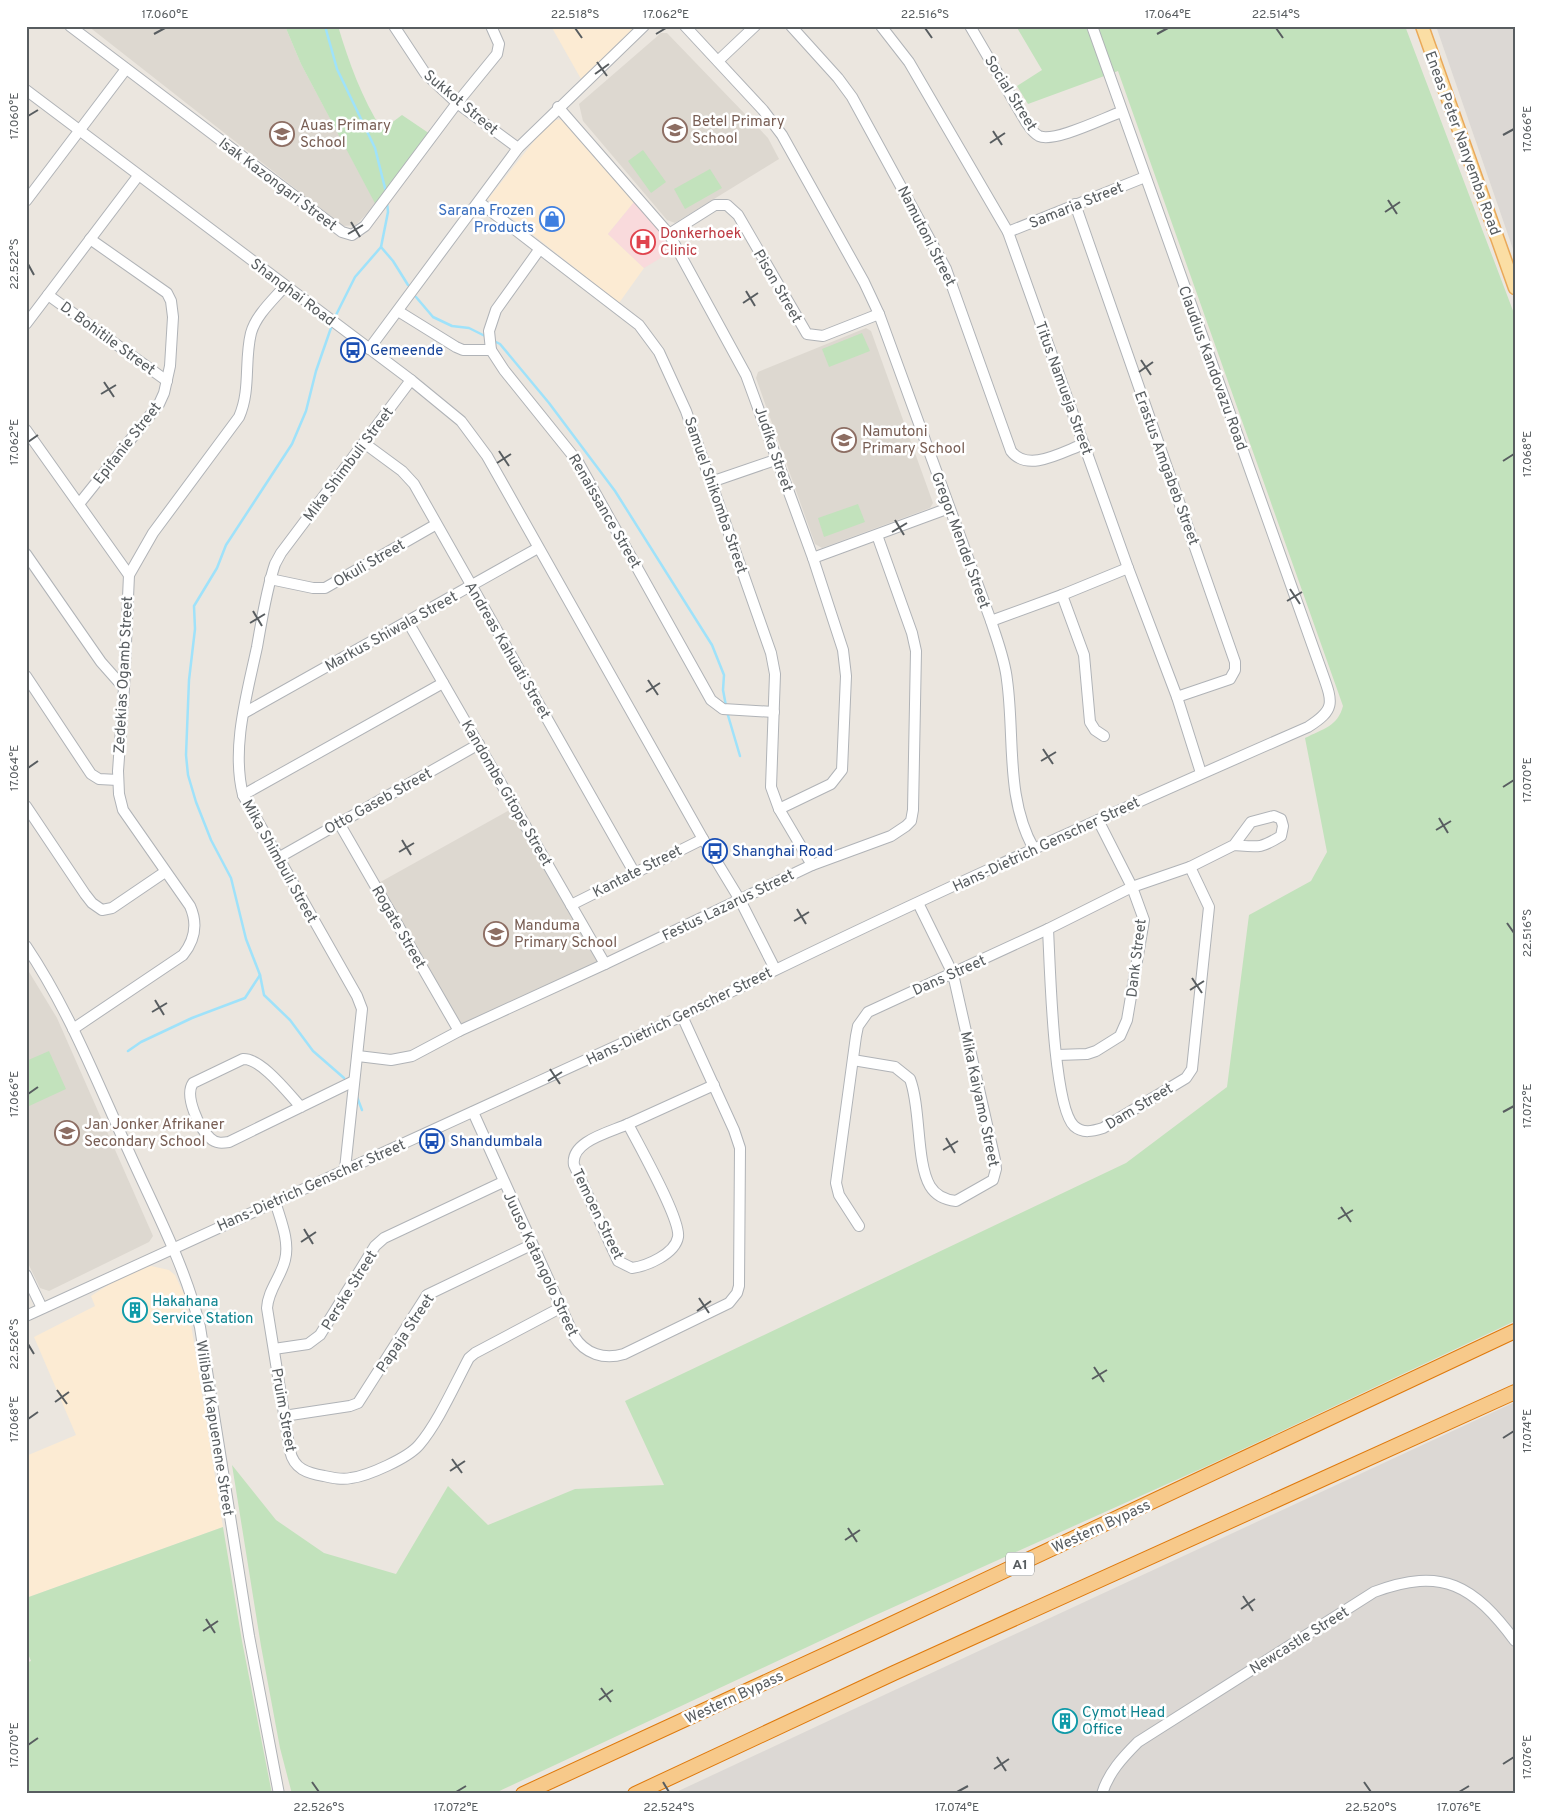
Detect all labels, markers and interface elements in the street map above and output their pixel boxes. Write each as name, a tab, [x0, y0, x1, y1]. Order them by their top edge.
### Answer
text: 17.060°E	[142, 7, 188, 23]
text: 22.518°S	[551, 7, 599, 23]
text: 17.062°E	[643, 7, 689, 23]
text: 22.516°S	[901, 7, 949, 23]
text: 17.064°E	[1145, 7, 1191, 23]
text: 22.514°S	[1252, 7, 1300, 23]
street label: Eneas Peter Nanyemba Road	[1419, 49, 1504, 238]
street label: Social Street	[979, 53, 1040, 135]
street label: Sukkot Street	[419, 66, 501, 140]
text: 17.060°E	[7, 93, 23, 139]
text: 17.066°E	[1520, 106, 1536, 152]
place label: Betel Primary School	[692, 113, 785, 149]
place label: Auas Primary School	[300, 117, 391, 153]
school or university icon: Betel Primary School	[662, 117, 688, 143]
school or university icon: Auas Primary School	[269, 121, 295, 147]
street label: Isak Kazongari Street	[214, 135, 340, 236]
street label: Samaria Street	[1027, 179, 1127, 234]
street label: Namutoni Street	[892, 183, 959, 290]
place label: Sarana Frozen Products	[438, 202, 534, 238]
shop icon: Sarana Frozen Products	[539, 206, 565, 232]
place label: Donkerhoek Clinic	[660, 225, 742, 261]
hospital icon: Donkerhoek Clinic	[630, 229, 656, 255]
text: 22.522°S	[7, 238, 23, 290]
street label: Pison Street	[748, 247, 805, 327]
street label: Shanghai Road	[246, 255, 338, 331]
street label: Claudius Kandovazu Road	[1173, 284, 1250, 453]
street label: D. Bohitile Street	[56, 298, 158, 380]
street label: Titus Namueja Street	[1030, 319, 1096, 458]
bus stop icon: Gemeende	[340, 337, 366, 363]
place label: Gemeende	[370, 342, 443, 361]
street label: Erastus Amgabeb Street	[1129, 389, 1202, 548]
street label: Epifanie Street	[90, 399, 166, 489]
street label: Mika Shimbuli Street	[300, 404, 398, 526]
street label: Judika Street	[749, 404, 796, 495]
street label: Samuel Shikomba Street	[679, 414, 750, 576]
text: 17.062°E	[7, 419, 23, 465]
place label: Namutoni Primary School	[862, 423, 965, 459]
school or university icon: Namutoni Primary School	[831, 427, 857, 453]
text: 17.068°E	[1520, 431, 1536, 477]
street label: Renaissance Street	[563, 451, 644, 572]
street label: Gregor Mendel Street	[926, 469, 993, 612]
street label: Okuli Street	[330, 536, 409, 592]
street label: Andreas Kahuati Street	[460, 579, 554, 723]
street label: Markus Shiwala Street	[322, 588, 461, 677]
street label: Zedekias Ogamb Street	[111, 596, 138, 754]
street label: Kandombe Gitope Street	[456, 717, 555, 870]
text: 17.064°E	[7, 745, 23, 791]
text: 17.070°E	[1520, 757, 1536, 803]
street label: Otto Gaseb Street	[322, 765, 436, 840]
street label: Hans-Dietrich Genscher Street	[950, 794, 1143, 897]
street label: Mika Shimbuli Street	[237, 797, 321, 927]
bus stop icon: Shanghai Road	[702, 838, 728, 864]
street label: Kantate Street	[590, 842, 685, 903]
place label: Shanghai Road	[732, 843, 833, 862]
street label: Festus Lazarus Street	[660, 866, 798, 947]
street label: Rogate Street	[366, 883, 429, 973]
text: 22.516°S	[1520, 909, 1536, 957]
place label: Manduma Primary School	[514, 917, 617, 953]
street label: Dank Street	[1123, 918, 1152, 999]
school or university icon: Manduma Primary School	[483, 921, 509, 947]
street label: Dans Street	[910, 952, 989, 1001]
street label: Hans-Dietrich Genscher Street	[584, 964, 776, 1071]
street label: Mika Kaiyamo Street	[955, 1030, 1002, 1169]
text: 17.066°E	[7, 1071, 23, 1117]
street label: Dam Street	[1102, 1080, 1177, 1135]
text: 17.072°E	[1520, 1083, 1536, 1129]
place label: Jan Jonker Afrikaner Secondary School	[84, 1116, 225, 1152]
school or university icon: Jan Jonker Afrikaner Secondary School	[54, 1120, 80, 1146]
bus stop icon: Shandumbala	[419, 1128, 445, 1154]
place label: Shandumbala	[450, 1133, 542, 1152]
street label: Hans-Dietrich Genscher Street	[214, 1136, 409, 1237]
street label: Temoen Street	[566, 1166, 627, 1263]
street label: Juuso Katangolo Street	[498, 1189, 581, 1340]
street label: Perske Street	[318, 1247, 382, 1334]
street label: Papaja Street	[373, 1291, 440, 1377]
place label: Hakahana Service Station	[152, 1293, 254, 1329]
building icon: Hakahana Service Station	[122, 1297, 148, 1323]
text: 22.526°S	[7, 1318, 23, 1370]
street label: Wilibald Kapuenene Street	[190, 1339, 237, 1518]
street label: Pruim Street	[266, 1367, 299, 1454]
text: 17.068°E	[7, 1396, 23, 1442]
text: 17.074°E	[1520, 1409, 1536, 1453]
street label: Western Bypass	[1049, 1496, 1154, 1559]
road number: A1	[1006, 1552, 1034, 1576]
street label: Newcastle Street	[1247, 1603, 1353, 1679]
street label: Western Bypass	[682, 1667, 787, 1730]
place label: Cymot Head Office	[1082, 1704, 1165, 1740]
building icon: Cymot Head Office	[1052, 1708, 1078, 1734]
text: 17.070°E	[7, 1722, 23, 1768]
text: 17.076°E	[1520, 1735, 1536, 1779]
text: 22.526°S	[293, 1800, 345, 1816]
text: 17.072°E	[433, 1800, 479, 1816]
text: 22.524°S	[643, 1800, 695, 1816]
text: 17.074°E	[935, 1800, 979, 1816]
text: 22.520°S	[1345, 1800, 1397, 1816]
text: 17.076°E	[1437, 1800, 1481, 1816]

